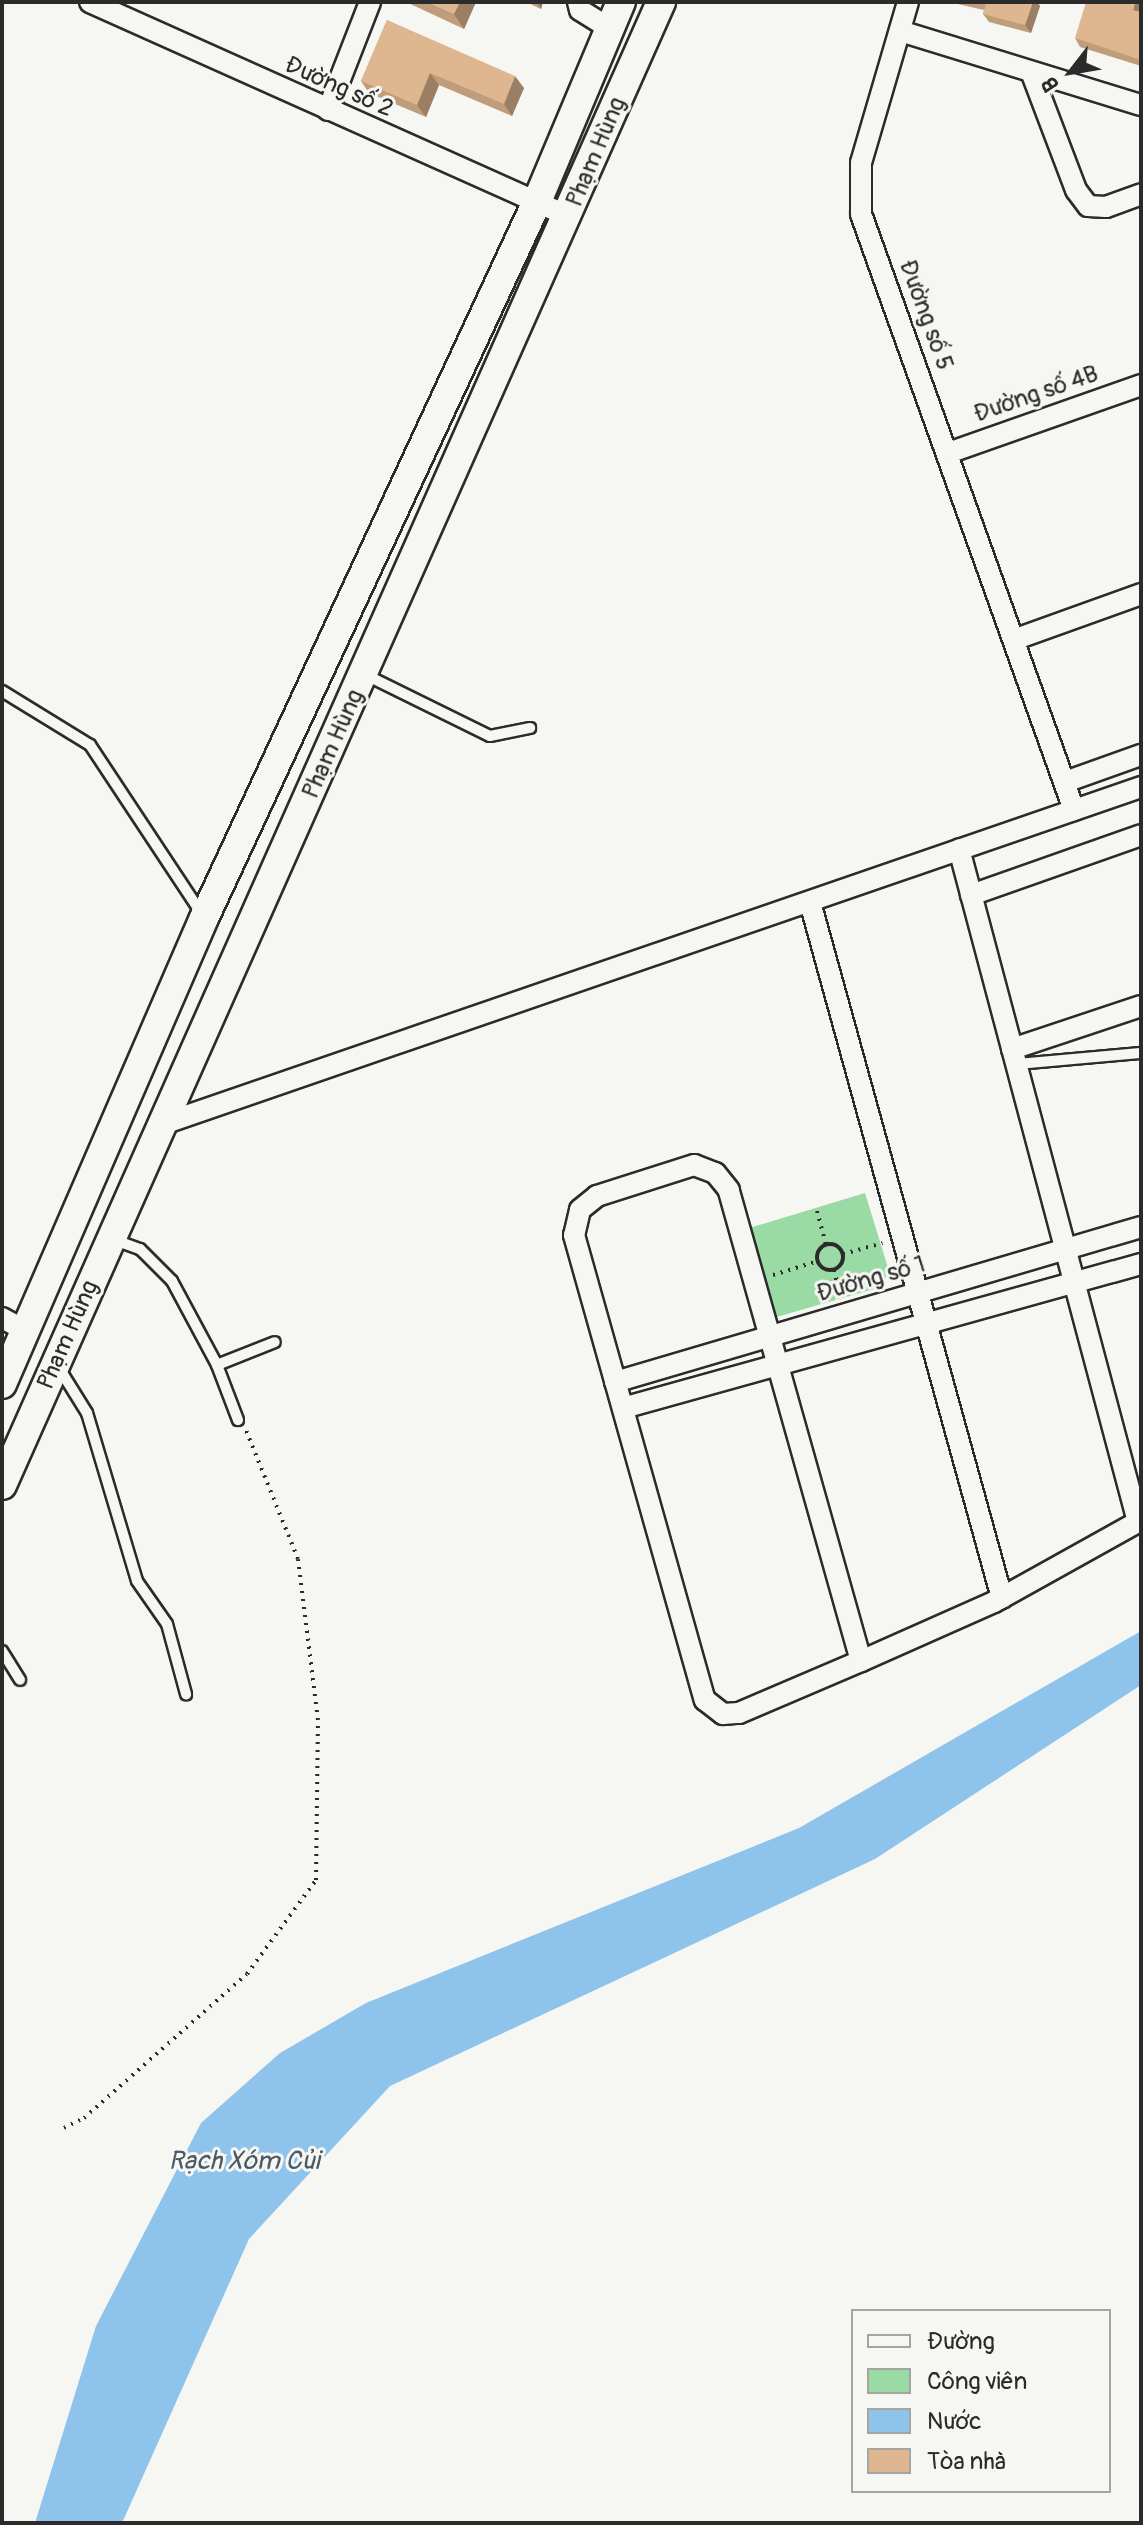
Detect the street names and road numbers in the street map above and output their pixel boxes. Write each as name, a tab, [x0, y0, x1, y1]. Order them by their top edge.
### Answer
street label: Đường số 2	[280, 50, 398, 124]
street label: Phạm Hùng	[560, 93, 632, 211]
street label: Đường số 5	[893, 256, 959, 374]
street label: Đường số 4B	[970, 359, 1102, 429]
street label: Phạm Hùng	[296, 685, 370, 803]
street label: Đường số 1	[813, 1250, 929, 1308]
street label: Phạm Hùng	[31, 1276, 105, 1394]

